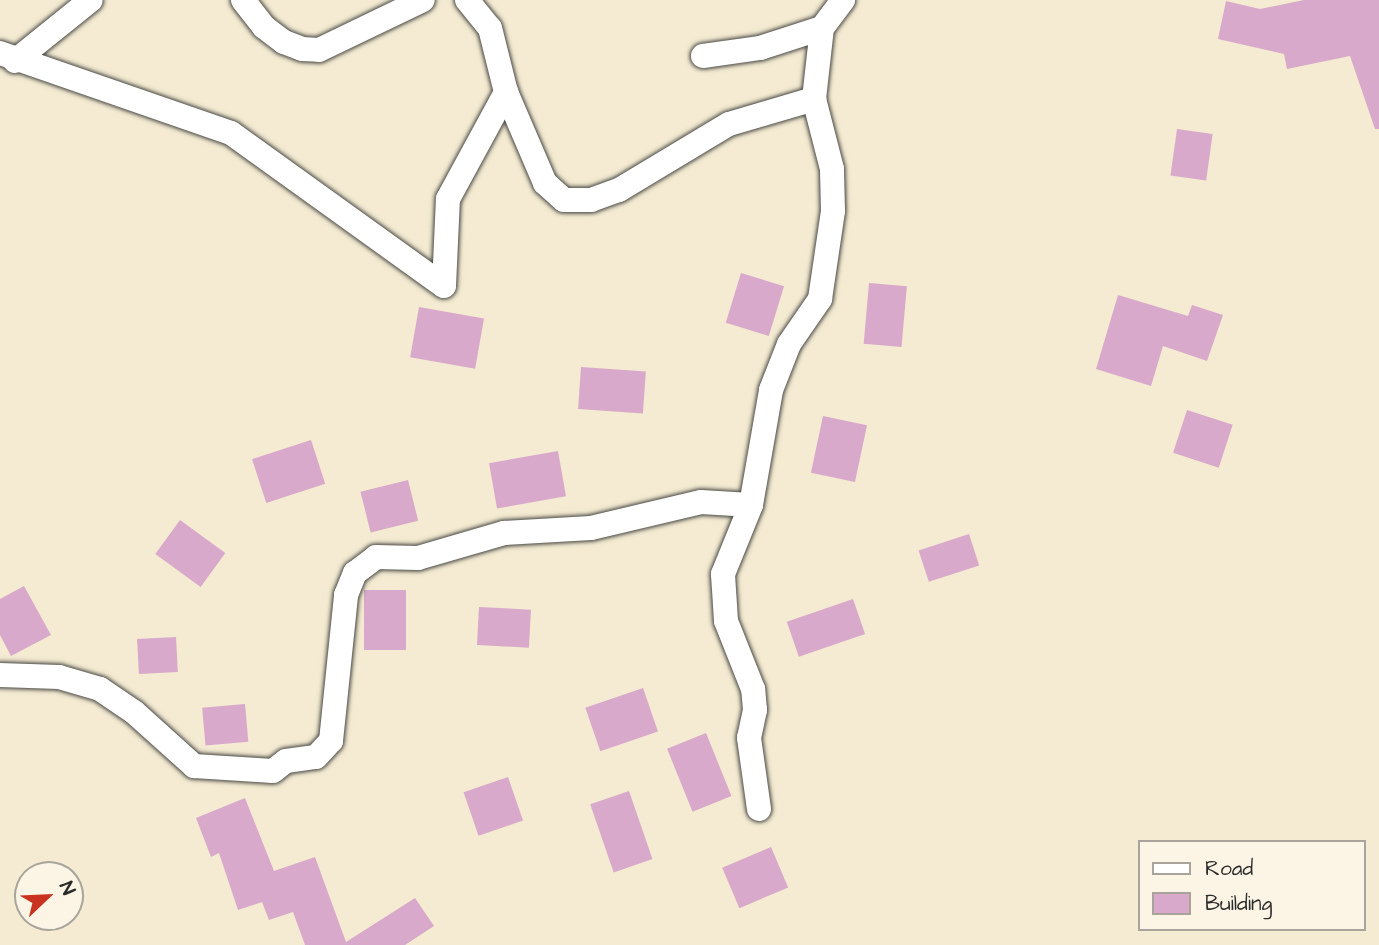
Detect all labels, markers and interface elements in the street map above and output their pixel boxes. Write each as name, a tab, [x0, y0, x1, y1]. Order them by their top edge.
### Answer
legend	[1138, 840, 1365, 931]
text: Road	[1205, 854, 1253, 883]
north arrow	[14, 861, 84, 931]
text: N	[52, 878, 82, 899]
text: Building	[1205, 889, 1272, 918]

